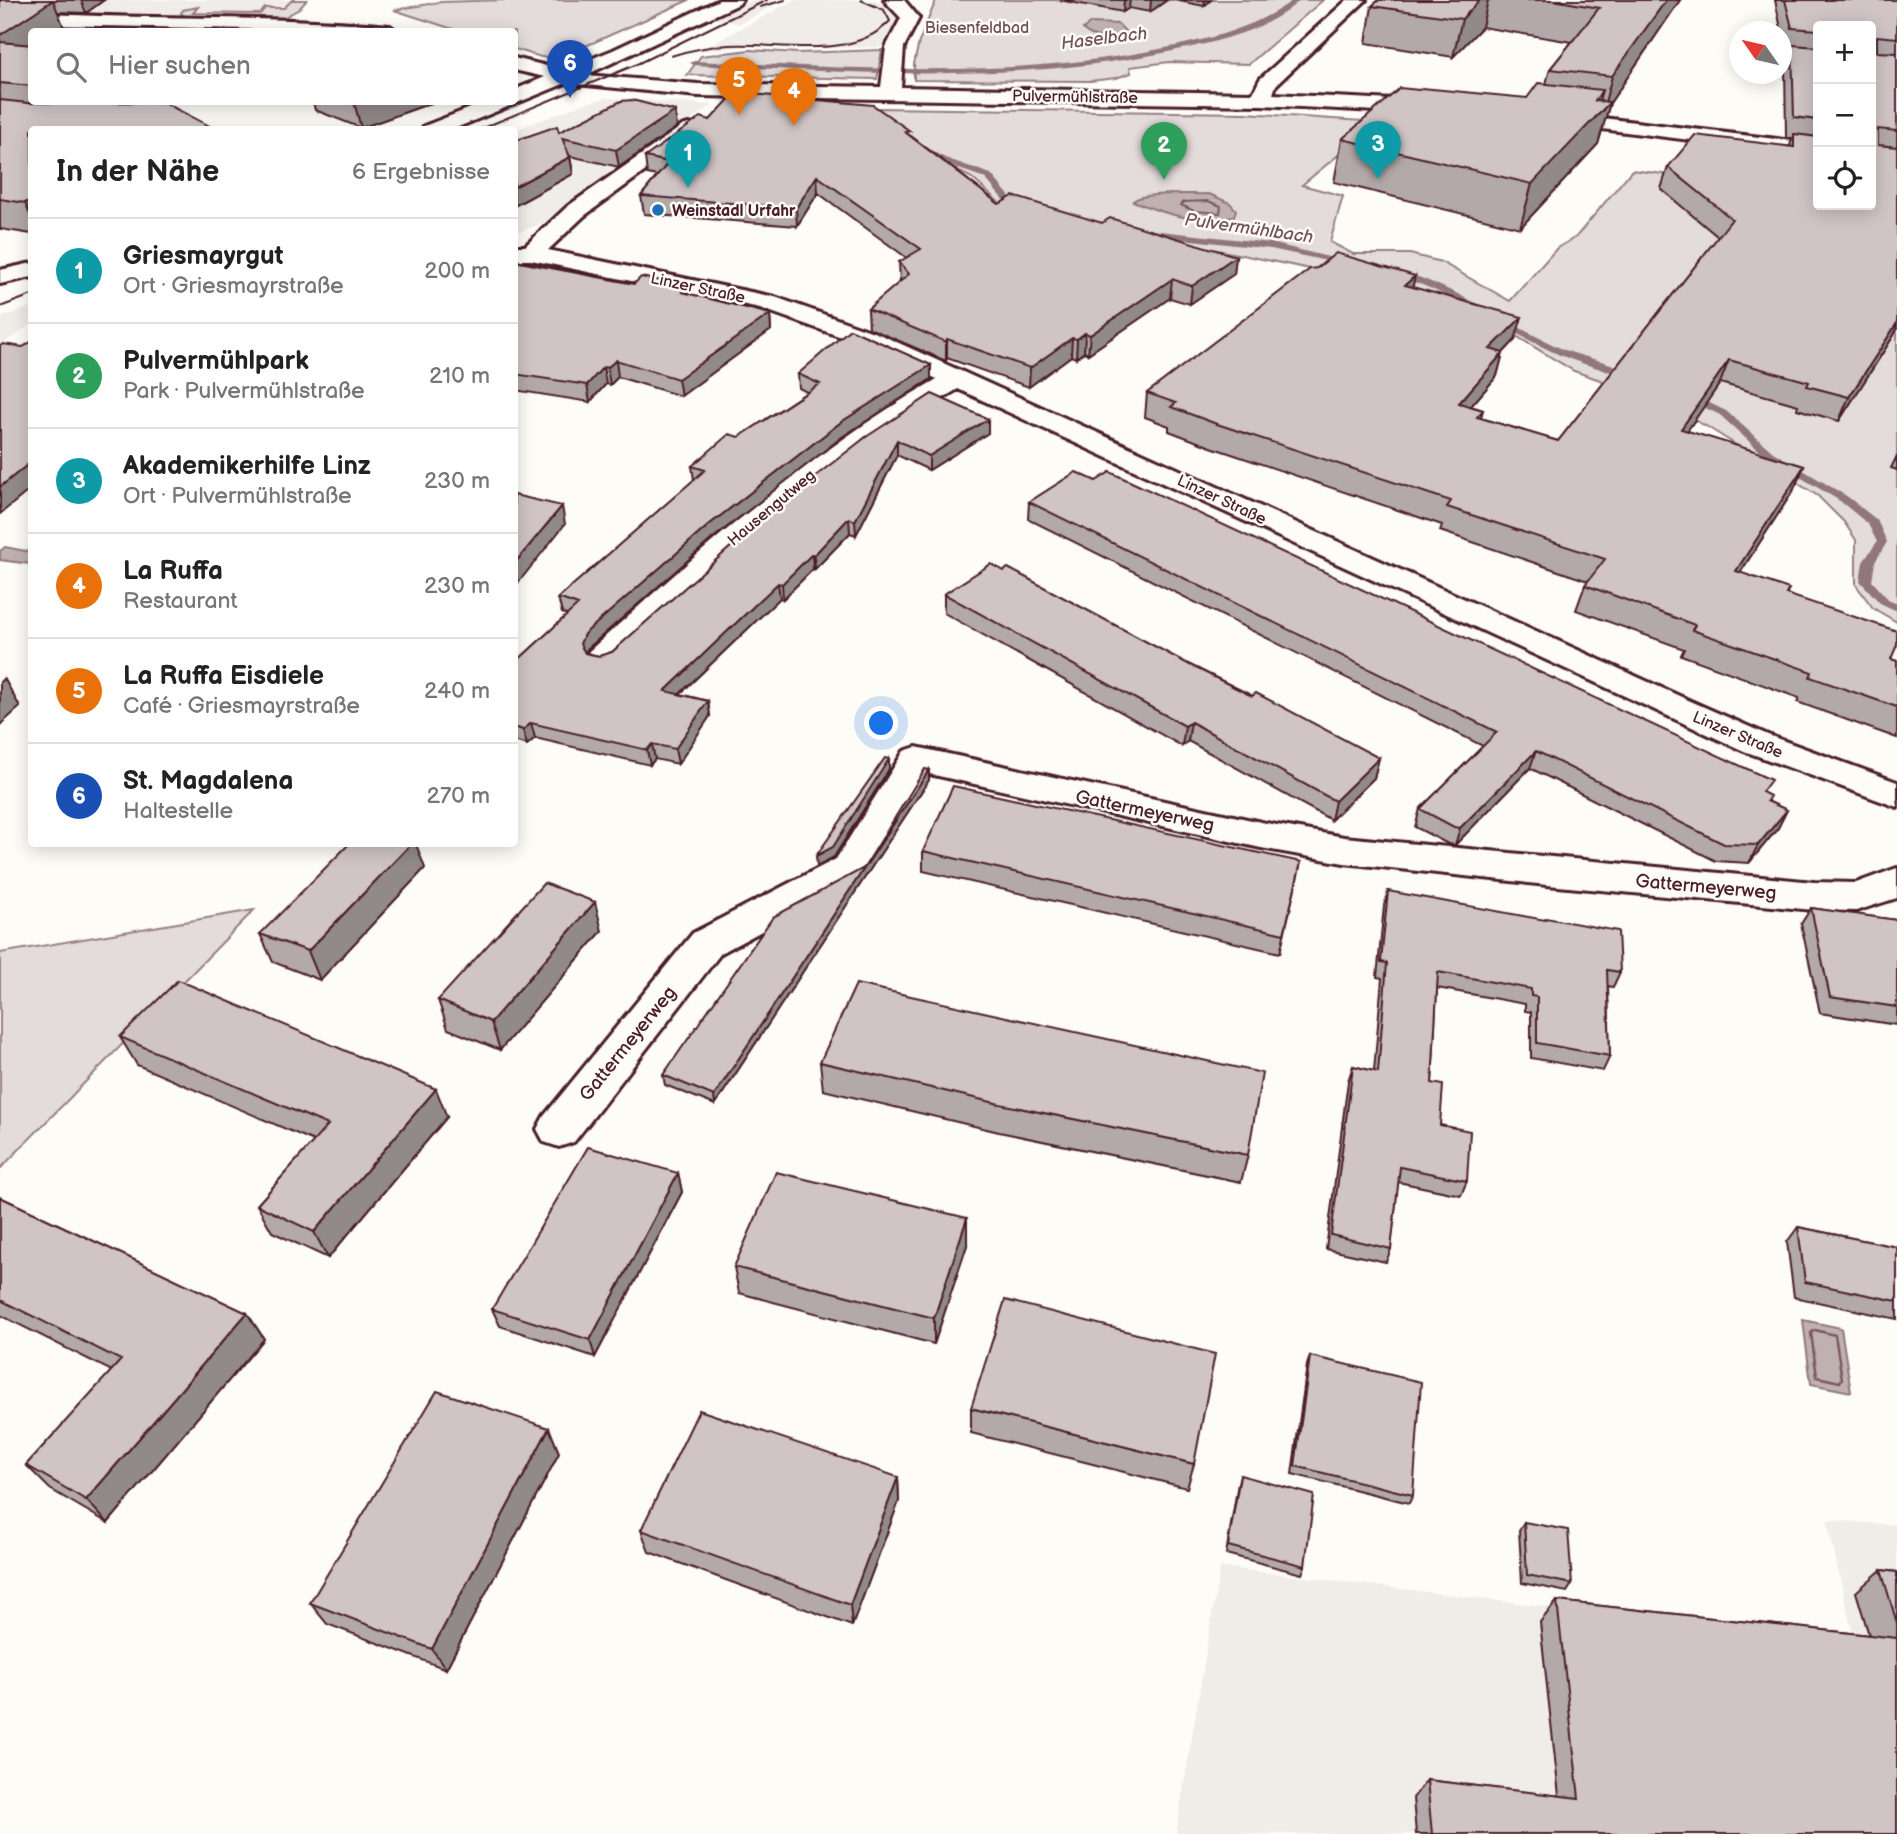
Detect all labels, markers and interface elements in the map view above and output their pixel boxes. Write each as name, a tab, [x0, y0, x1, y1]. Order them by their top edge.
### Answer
park label: Biesenfeldbad	[925, 19, 1029, 38]
north arrow	[1729, 21, 1792, 84]
map controls	[1813, 21, 1876, 210]
button: +	[1813, 21, 1876, 84]
water label: Haselbach	[1060, 23, 1148, 54]
search box	[28, 28, 518, 105]
pin: 6	[547, 40, 593, 98]
icon: search	[52, 48, 90, 86]
text: Hier suchen	[108, 51, 251, 82]
pin: 5	[716, 57, 762, 115]
pin: 4	[771, 68, 817, 126]
button: −	[1813, 84, 1876, 147]
street label: Pulvermühlstraße	[1012, 87, 1138, 108]
pin: 3	[1355, 121, 1401, 179]
pin: 2	[1141, 122, 1187, 180]
pin: 1	[665, 130, 711, 188]
button: locate	[1813, 147, 1876, 210]
text: In der Nähe	[56, 154, 219, 190]
text: 6 Ergebnisse	[352, 158, 490, 186]
marker: Weinstadl Urfahr	[650, 202, 666, 218]
place label: Weinstadl Urfahr	[672, 202, 796, 221]
water label: Pulvermühlbach	[1183, 209, 1315, 248]
text: Griesmayrgut	[123, 241, 283, 272]
text: 1	[74, 257, 84, 285]
text: 200 m	[424, 257, 490, 285]
street label: Linzer Straße	[649, 269, 747, 308]
text: Ort · Griesmayrstraße	[123, 272, 344, 300]
text: Pulvermühlpark	[123, 346, 309, 377]
text: 2	[72, 362, 86, 390]
text: 210 m	[429, 362, 490, 390]
text: Park · Pulvermühlstraße	[123, 377, 365, 405]
text: Akademikerhilfe Linz	[123, 451, 371, 482]
street label: Hausengutweg	[724, 466, 820, 550]
text: 3	[72, 467, 86, 495]
text: 230 m	[424, 467, 490, 495]
street label: Linzer Straße	[1174, 471, 1269, 530]
text: Ort · Pulvermühlstraße	[123, 482, 352, 510]
text: La Ruffa	[123, 556, 223, 587]
text: 4	[72, 572, 86, 600]
text: 230 m	[424, 572, 490, 600]
text: Restaurant	[123, 587, 237, 615]
text: La Ruffa Eisdiele	[123, 661, 324, 692]
text: 5	[72, 677, 86, 705]
text: 240 m	[424, 677, 490, 705]
text: Café · Griesmayrstraße	[123, 692, 360, 720]
your location	[864, 706, 898, 740]
street label: Linzer Straße	[1689, 708, 1786, 763]
text: St. Magdalena	[123, 766, 293, 797]
text: 6	[72, 782, 86, 810]
text: 270 m	[426, 782, 490, 810]
street label: Gattermeyerweg	[1073, 786, 1216, 837]
text: Haltestelle	[123, 797, 233, 825]
street label: Gattermeyerweg	[1634, 870, 1777, 905]
street label: Gattermeyerweg	[575, 982, 682, 1106]

